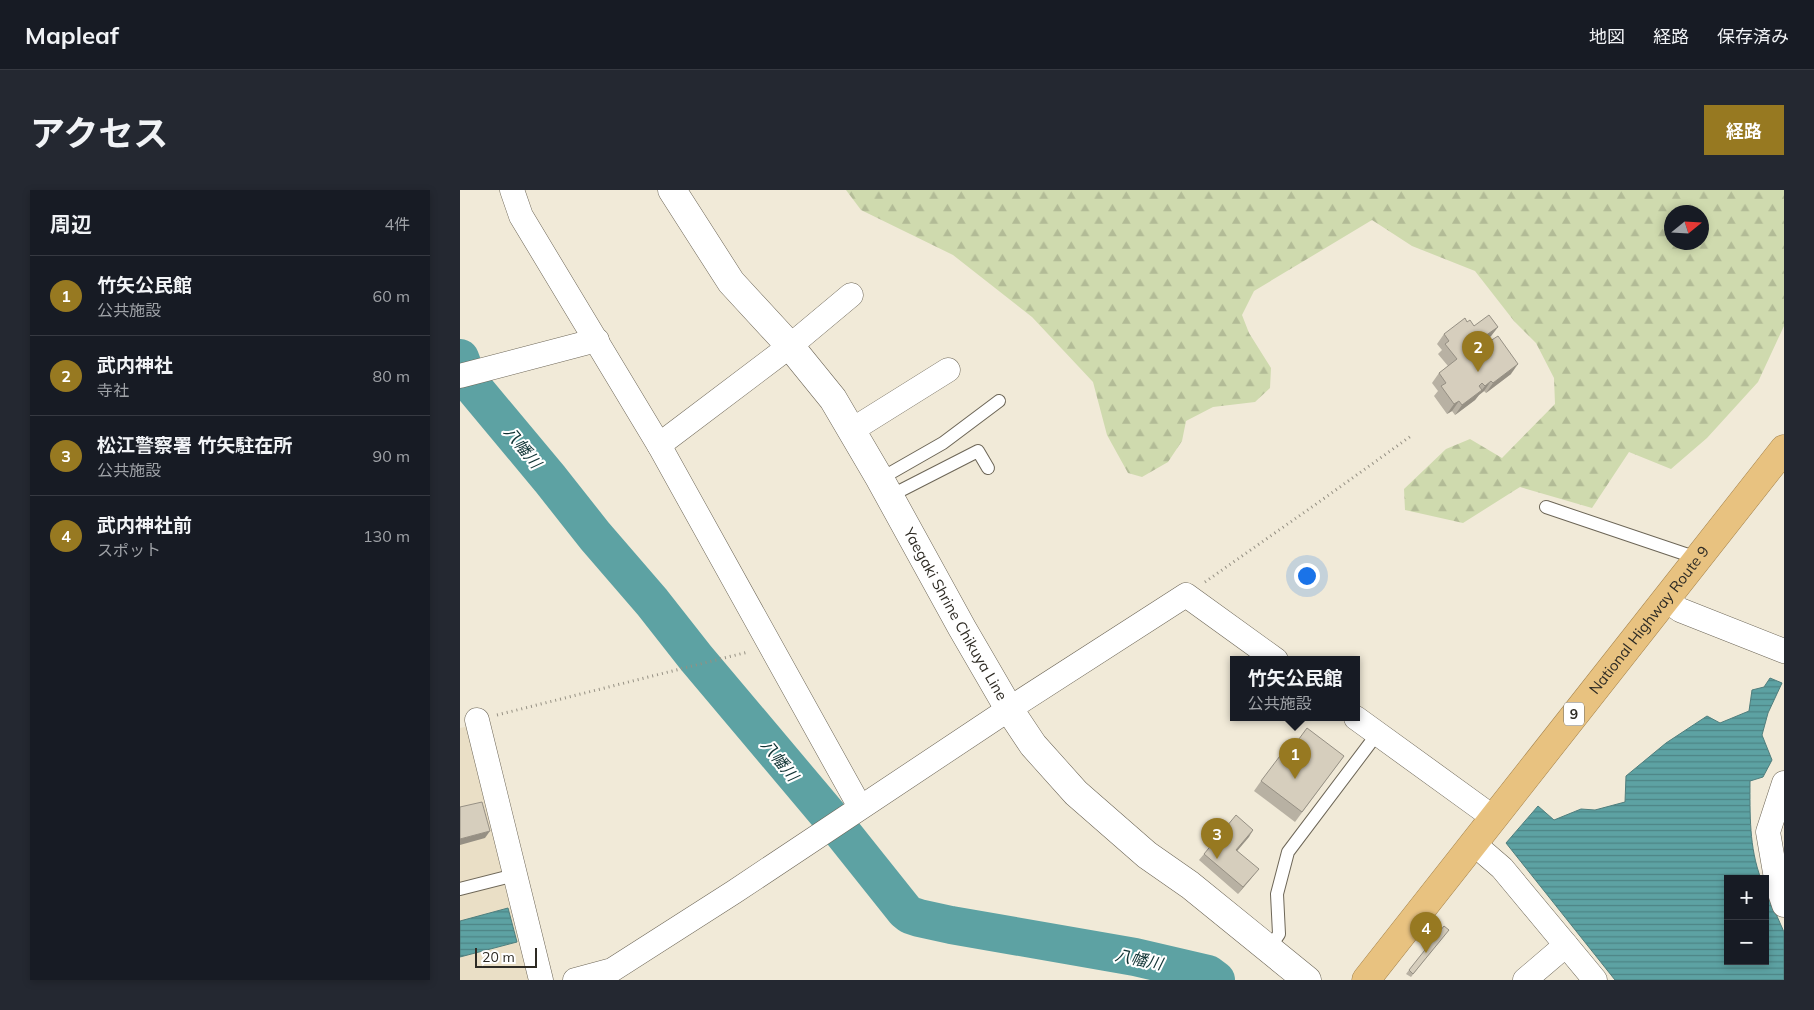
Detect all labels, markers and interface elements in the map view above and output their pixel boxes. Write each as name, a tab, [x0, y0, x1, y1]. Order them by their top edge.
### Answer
text: Mapleaf	[25, 20, 119, 50]
text: 地図	[1589, 25, 1625, 48]
text: 経路	[1653, 25, 1689, 48]
text: 保存済み	[1717, 25, 1789, 48]
button: 経路	[1704, 105, 1784, 155]
text: アクセス	[30, 111, 168, 155]
north arrow	[1664, 205, 1709, 250]
text: 周辺	[50, 211, 92, 237]
text: 4件	[384, 214, 410, 234]
text: 竹矢公民館	[97, 273, 192, 297]
text: 1	[61, 286, 71, 306]
text: 60 m	[373, 286, 410, 306]
text: 公共施設	[97, 300, 161, 320]
pin: 2	[1462, 331, 1494, 372]
text: 武内神社	[97, 353, 173, 377]
text: 2	[61, 366, 71, 386]
text: 80 m	[373, 366, 410, 386]
text: 寺社	[97, 380, 129, 400]
water label: 八幡川	[500, 422, 547, 473]
text: 松江警察署 竹矢駐在所	[97, 433, 292, 457]
text: 3	[61, 446, 71, 466]
text: 90 m	[373, 446, 410, 466]
text: 公共施設	[97, 460, 161, 480]
text: 武内神社前	[97, 513, 192, 537]
street label: Yaegaki Shrine Chikuya Line	[899, 523, 1012, 704]
text: 4	[61, 526, 71, 546]
text: 130 m	[363, 526, 410, 546]
text: スポット	[97, 540, 161, 560]
street label: National Highway Route 9	[1585, 542, 1713, 698]
your location	[1294, 563, 1320, 589]
popup	[1230, 656, 1360, 721]
text: 竹矢公民館	[1247, 666, 1343, 690]
text: 公共施設	[1247, 693, 1312, 713]
road number: 9	[1564, 702, 1584, 726]
water label: 八幡川	[757, 735, 804, 786]
pin: 1	[1279, 738, 1311, 779]
pin: 3	[1201, 818, 1233, 859]
map controls	[1724, 875, 1769, 965]
button: +	[1724, 875, 1769, 920]
pin: 4	[1410, 912, 1442, 953]
button: −	[1724, 920, 1769, 965]
water label: 八幡川	[1113, 944, 1167, 974]
scale bar	[475, 945, 538, 968]
text: 20 m	[482, 948, 515, 966]

